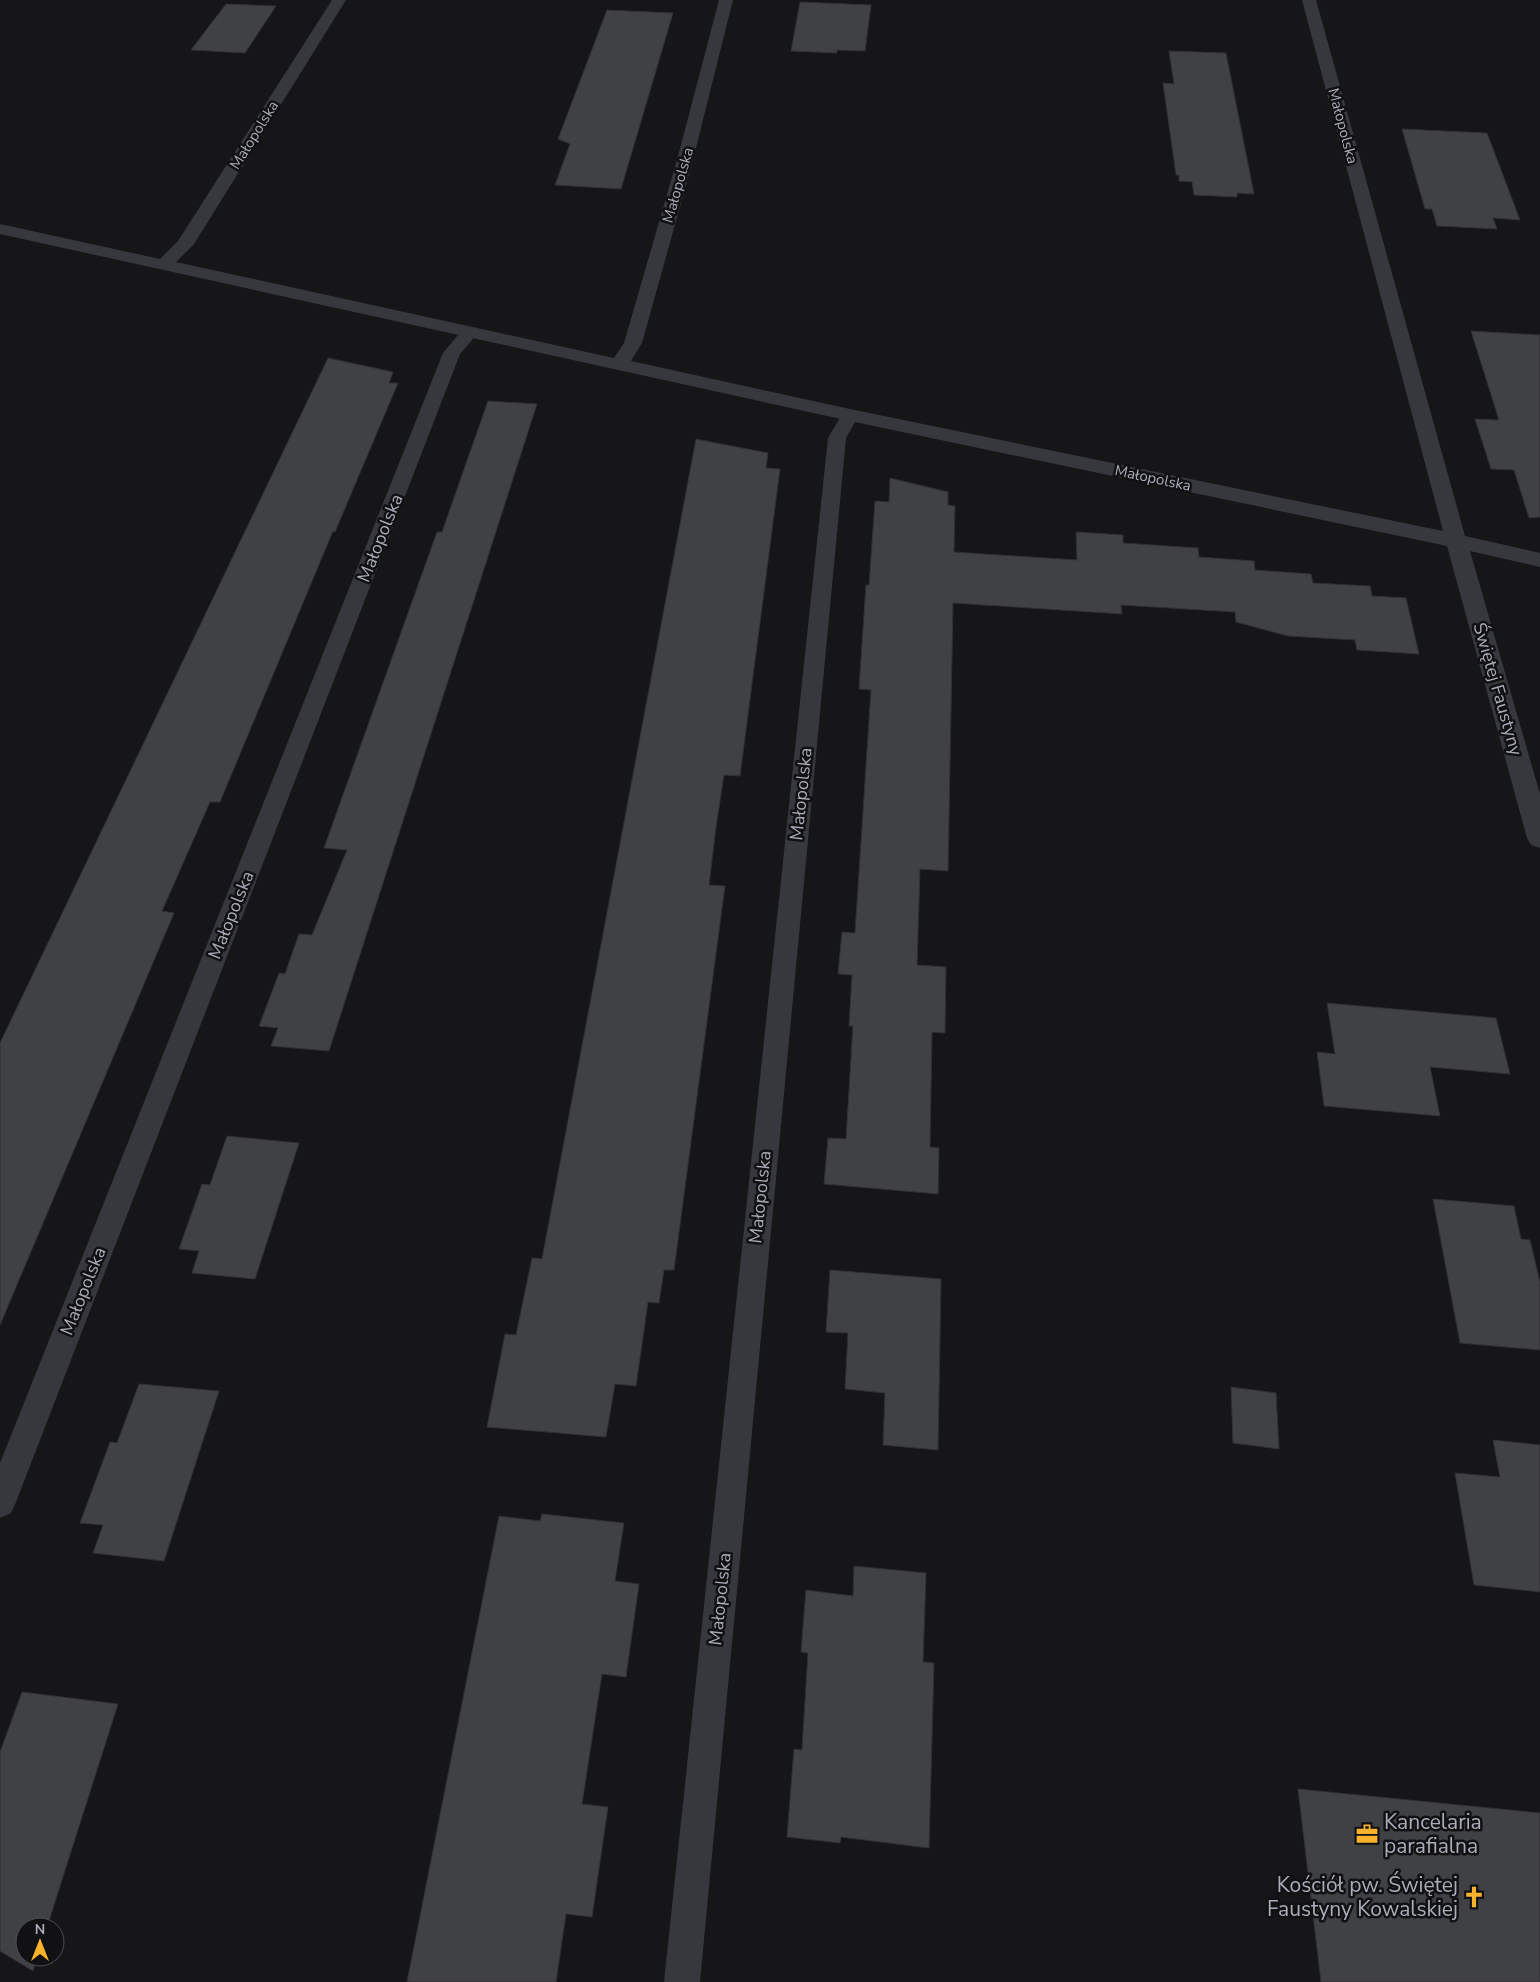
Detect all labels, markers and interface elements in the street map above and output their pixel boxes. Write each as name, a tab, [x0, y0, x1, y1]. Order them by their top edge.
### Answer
street label: Małopolska	[1323, 86, 1363, 166]
street label: Małopolska	[225, 97, 283, 173]
street label: Małopolska	[658, 145, 698, 225]
street label: Małopolska	[1113, 460, 1193, 496]
street label: Małopolska	[351, 490, 409, 586]
street label: Świętej Faustyny	[1468, 620, 1529, 759]
street label: Małopolska	[784, 746, 818, 842]
street label: Małopolska	[202, 867, 260, 963]
street label: Małopolska	[743, 1149, 777, 1245]
street label: Małopolska	[54, 1243, 112, 1339]
street label: Małopolska	[703, 1551, 737, 1647]
place label: Kancelaria parafialna	[1384, 1808, 1482, 1860]
office icon: Kancelaria parafialna	[1354, 1821, 1380, 1847]
place label: Kościół pw. Świętej Faustyny Kowalskiej	[1267, 1871, 1458, 1923]
church icon: Kościół pw. Świętej Faustyny Kowalskiej	[1461, 1884, 1487, 1910]
north arrow	[15, 1917, 65, 1967]
text: N	[35, 1920, 45, 1939]

